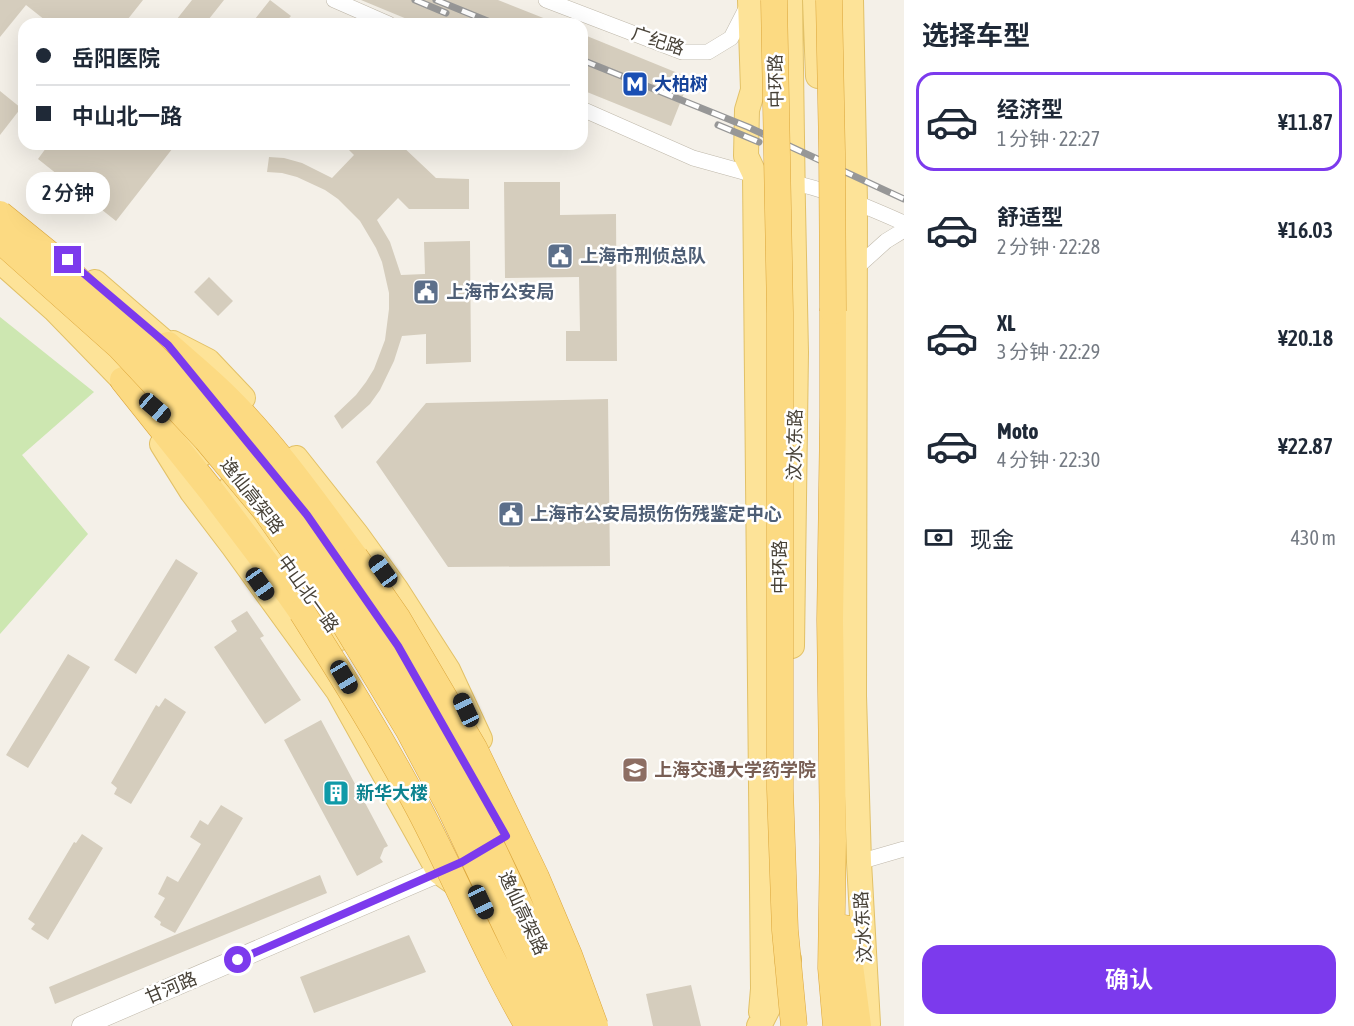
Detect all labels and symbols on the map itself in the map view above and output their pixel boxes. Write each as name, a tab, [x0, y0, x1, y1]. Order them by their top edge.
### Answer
street label: 广纪路	[629, 22, 687, 59]
street label: 中环路	[765, 54, 786, 108]
metro station icon: 大柏树	[620, 69, 650, 99]
place label: 大柏树	[654, 73, 708, 94]
callout: 2 分钟	[26, 173, 110, 215]
public building icon: 上海市刑侦总队	[545, 241, 575, 271]
place label: 上海市刑侦总队	[580, 245, 706, 266]
route end	[54, 246, 81, 273]
public building icon: 上海市公安局	[411, 277, 441, 307]
place label: 上海市公安局	[446, 281, 554, 302]
car	[136, 389, 174, 427]
street label: 汶水东路	[783, 409, 806, 481]
street label: 逸仙高架路	[216, 454, 288, 538]
public building icon: 上海市公安局损伤伤残鉴定中心	[496, 499, 526, 529]
place label: 上海市公安局损伤伤残鉴定中心	[530, 503, 782, 524]
street label: 中环路	[769, 540, 790, 594]
street label: 中山北一路	[273, 551, 343, 636]
car	[365, 551, 401, 591]
car	[242, 564, 278, 604]
car	[327, 657, 361, 697]
car	[450, 690, 482, 730]
school or university icon: 上海交通大学药学院	[620, 755, 650, 785]
place label: 上海交通大学药学院	[654, 759, 816, 780]
building icon: 新华大楼	[321, 778, 351, 808]
place label: 新华大楼	[356, 782, 428, 803]
street label: 逸仙高架路	[495, 868, 552, 958]
car	[465, 882, 497, 922]
street label: 汶水东路	[850, 891, 875, 964]
route start	[224, 946, 251, 973]
street label: 甘河路	[142, 967, 200, 1008]

